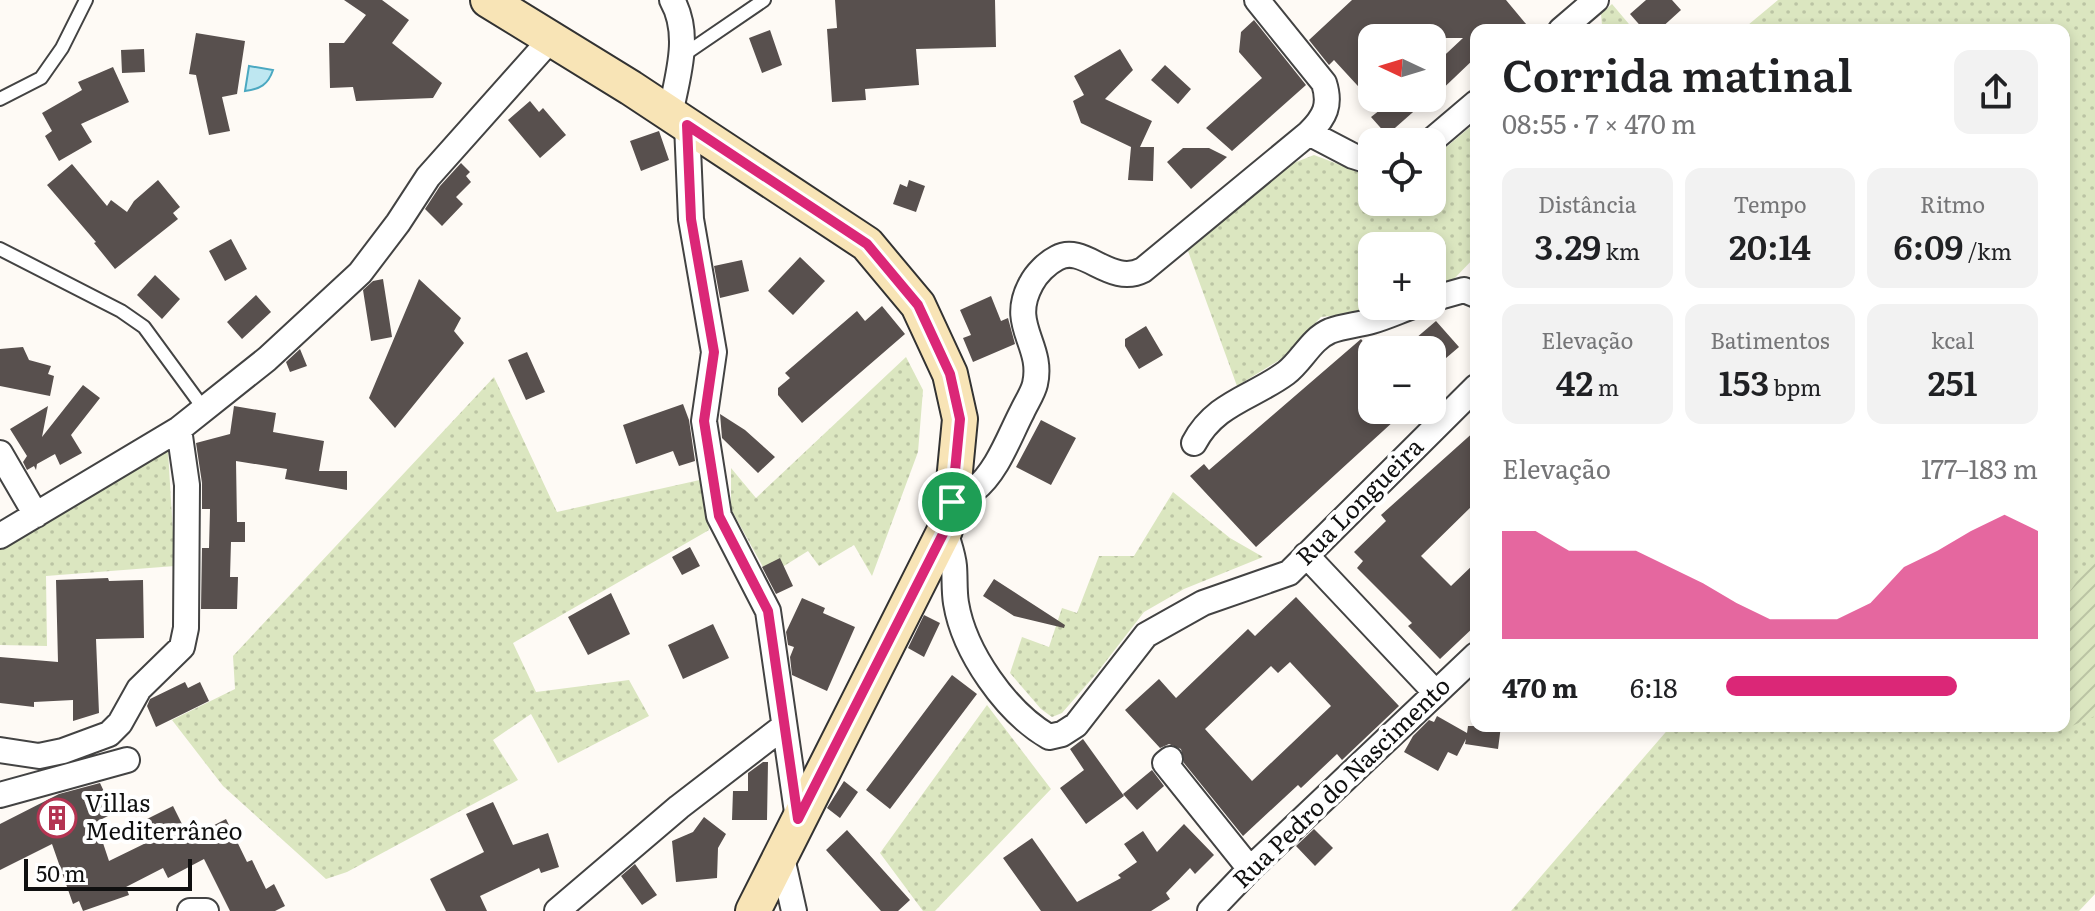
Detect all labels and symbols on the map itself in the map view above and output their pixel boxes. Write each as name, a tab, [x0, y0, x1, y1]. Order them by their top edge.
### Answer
north arrow	[1358, 24, 1446, 112]
street label: Rua Longueira	[1287, 429, 1430, 572]
pin	[918, 468, 986, 536]
street label: Rua Pedro do Nascimento	[1224, 668, 1457, 895]
place label: Villas Mediterrâneo	[85, 784, 243, 847]
building icon: Villas Mediterrâneo	[36, 797, 78, 839]
scale bar	[24, 855, 192, 891]

